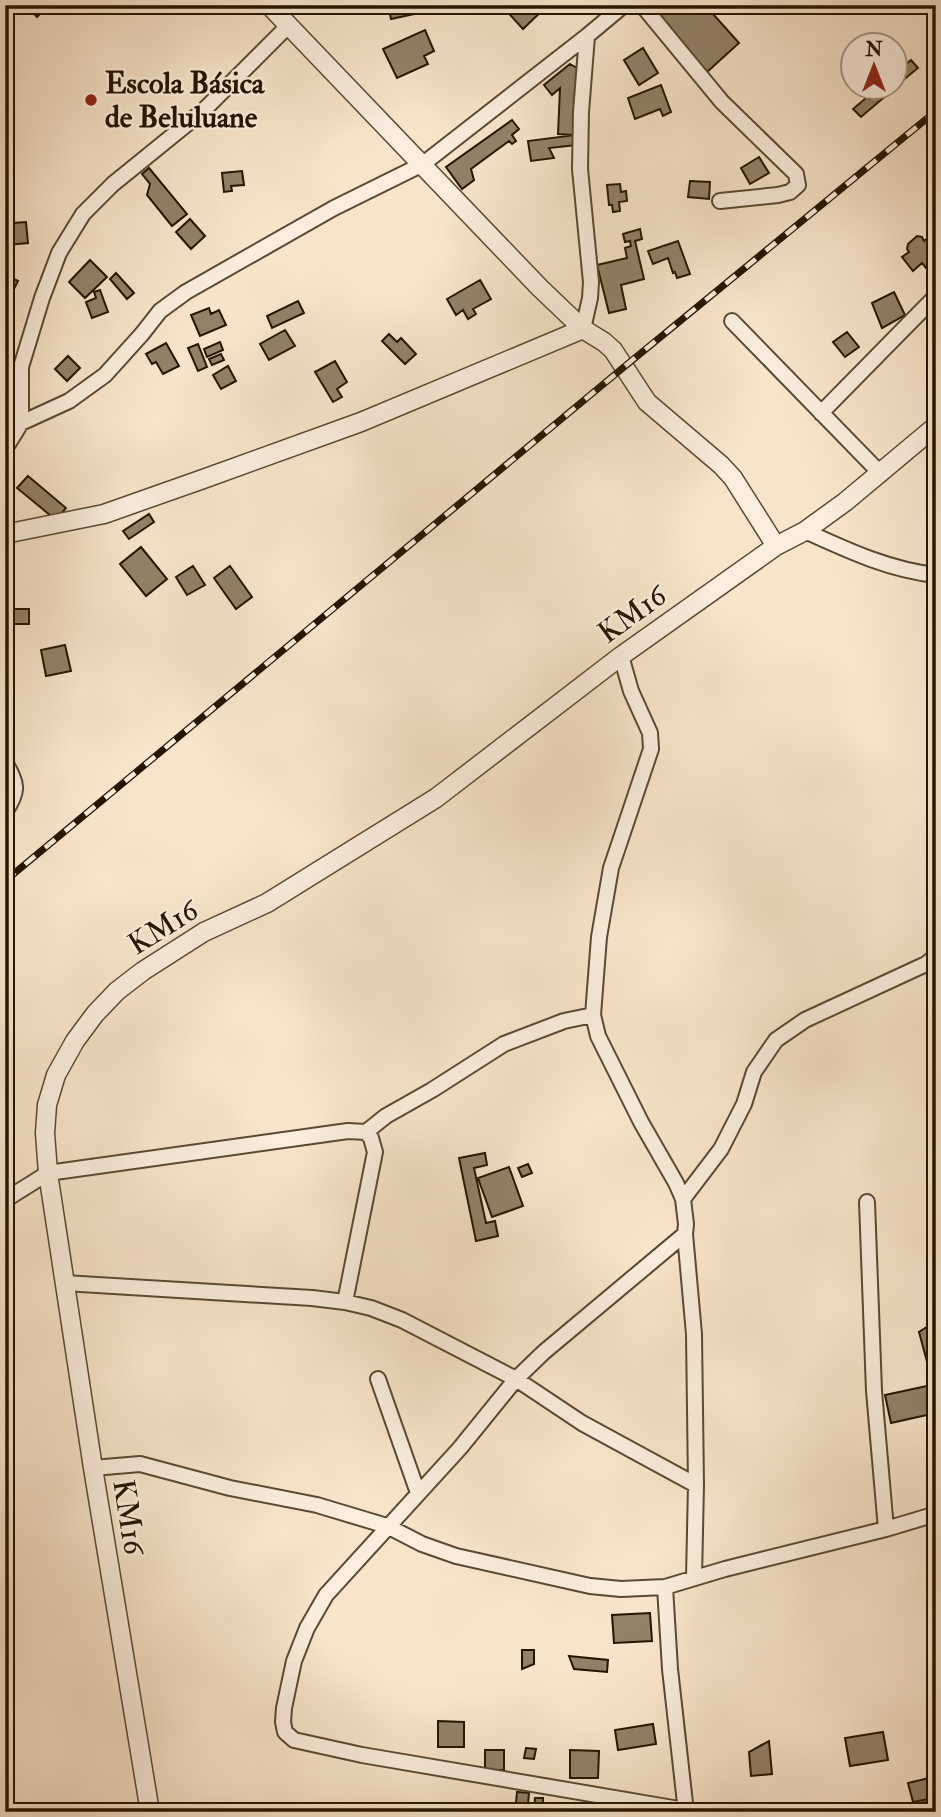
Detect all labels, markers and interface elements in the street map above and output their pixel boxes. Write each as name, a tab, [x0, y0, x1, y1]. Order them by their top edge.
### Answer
north arrow	[839, 32, 909, 102]
text: N	[864, 38, 883, 62]
place label: Escola Básica de Beluluane	[105, 65, 266, 136]
marker: Escola Básica de Beluluane	[83, 92, 99, 108]
street label: KM16	[591, 576, 675, 652]
street label: KM16	[121, 891, 207, 963]
street label: KM16	[104, 1477, 153, 1559]

